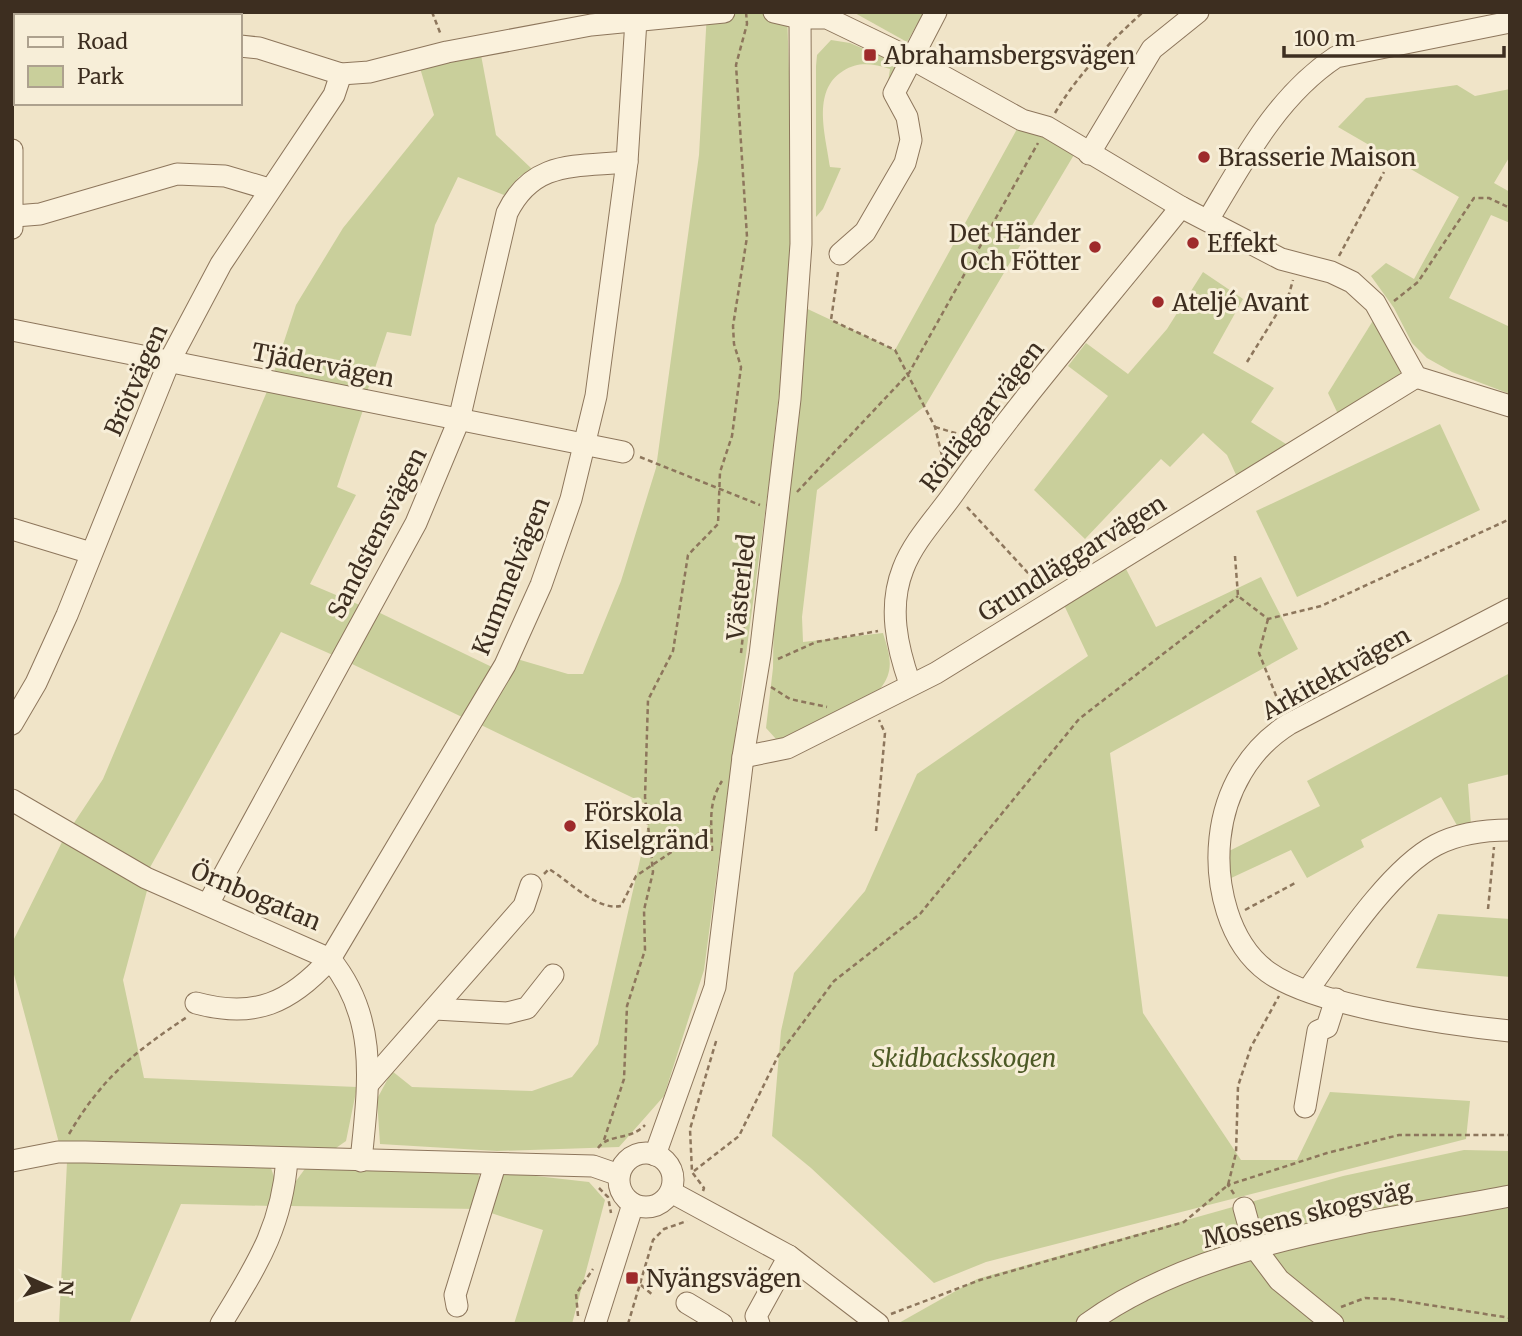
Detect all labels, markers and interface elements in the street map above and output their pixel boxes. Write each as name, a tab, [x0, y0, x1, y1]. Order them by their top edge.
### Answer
legend	[14, 14, 242, 105]
scale bar	[1284, 14, 1504, 58]
text: 100 m	[1294, 25, 1356, 52]
text: Road	[77, 28, 128, 55]
place label: Abrahamsbergsvägen	[883, 40, 1136, 71]
marker: Abrahamsbergsvägen	[862, 47, 878, 63]
text: Park	[77, 63, 124, 90]
place label: Brasserie Maison	[1218, 142, 1417, 173]
marker: Brasserie Maison	[1196, 149, 1212, 165]
place label: Det Händer Och Fötter	[949, 218, 1081, 277]
place label: Effekt	[1207, 228, 1278, 259]
marker: Effekt	[1185, 235, 1201, 251]
marker: Det Händer Och Fötter	[1087, 239, 1103, 255]
place label: Ateljé Avant	[1171, 287, 1310, 318]
marker: Ateljé Avant	[1150, 294, 1166, 310]
street label: Brötvägen	[98, 319, 174, 441]
street label: Rörläggarvägen	[913, 334, 1051, 498]
street label: Tjädervägen	[249, 336, 397, 394]
street label: Sandstensvägen	[321, 442, 433, 624]
street label: Grundläggarvägen	[972, 488, 1172, 628]
street label: Kummelvägen	[465, 492, 557, 660]
street label: Västerled	[720, 532, 762, 643]
street label: Arkitektvägen	[1255, 619, 1416, 727]
place label: Förskola Kiselgränd	[584, 797, 709, 856]
marker: Förskola Kiselgränd	[562, 818, 578, 834]
street label: Örnbogatan	[186, 855, 326, 937]
park label: Skidbacksskogen	[872, 1043, 1056, 1074]
street label: Mossens skogsväg	[1199, 1173, 1415, 1255]
north arrow	[14, 1252, 84, 1322]
place label: Nyängsvägen	[646, 1263, 802, 1294]
marker: Nyängsvägen	[624, 1270, 640, 1286]
text: N	[54, 1280, 78, 1296]

